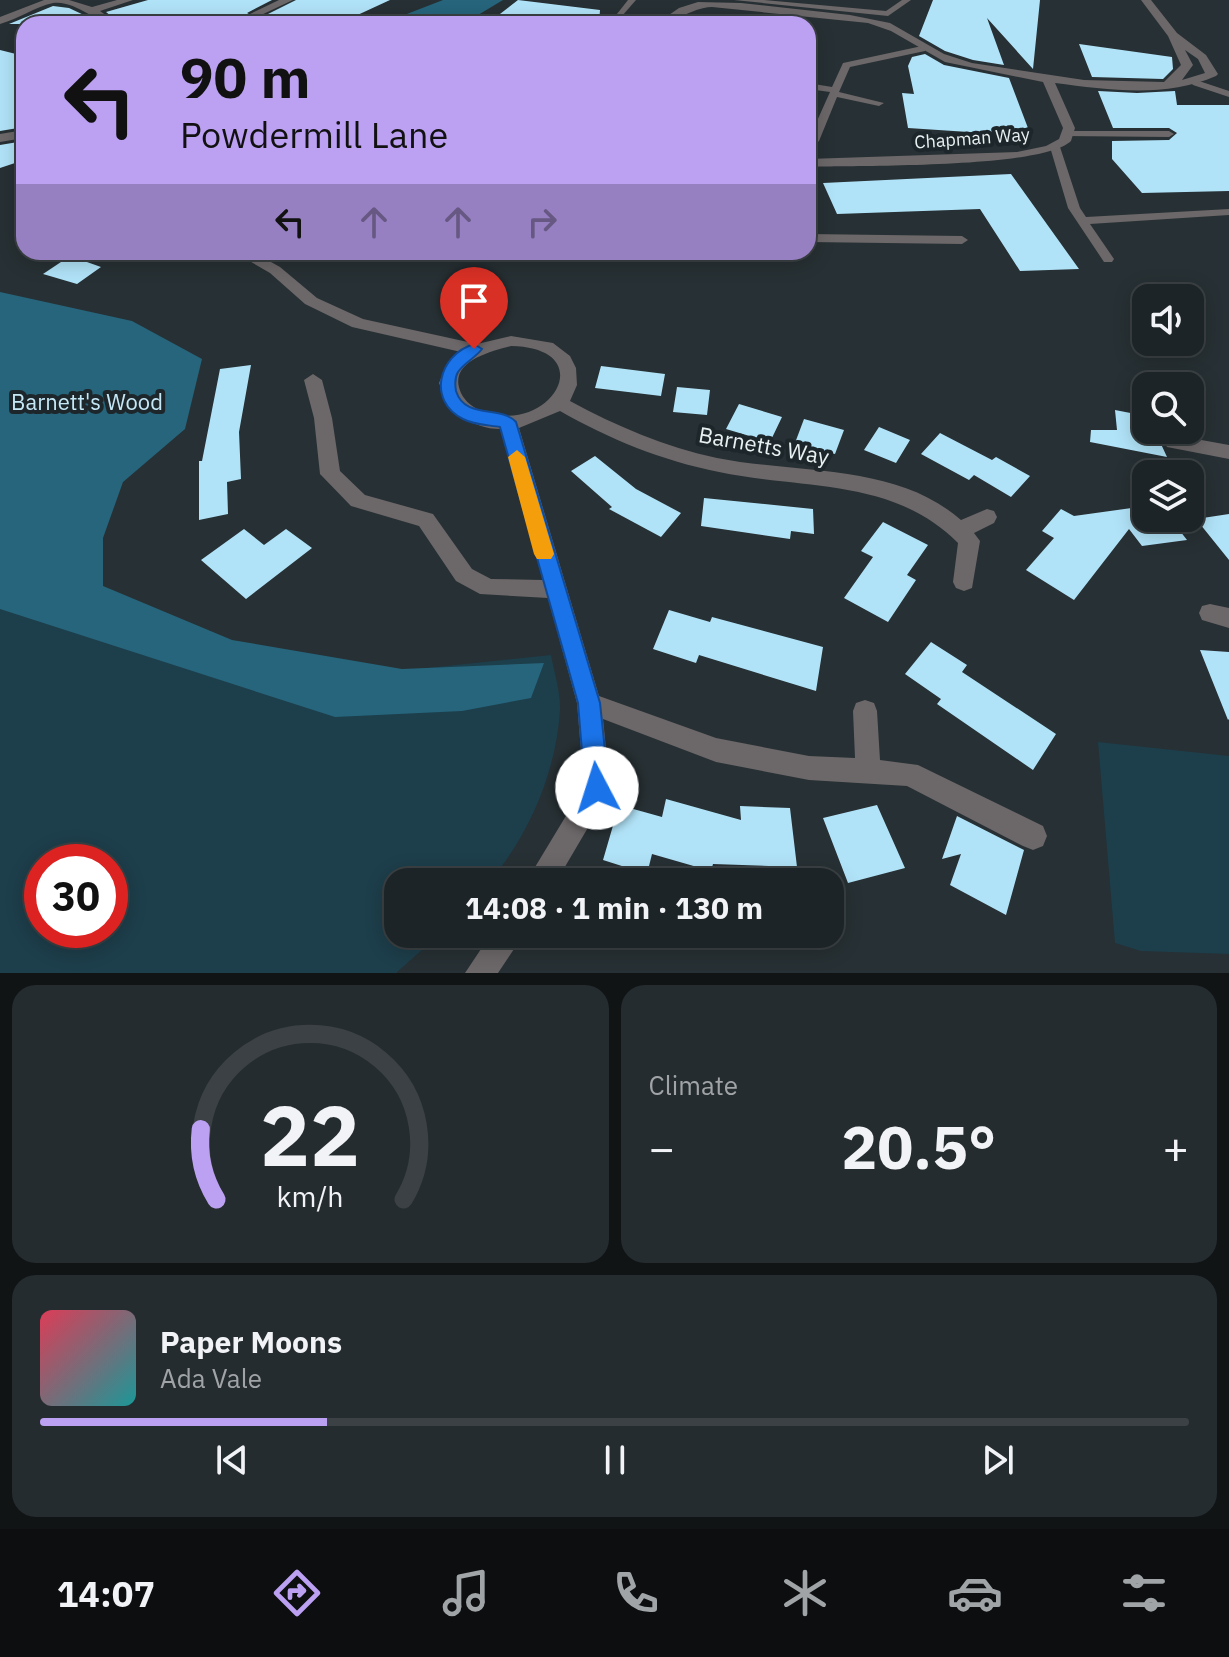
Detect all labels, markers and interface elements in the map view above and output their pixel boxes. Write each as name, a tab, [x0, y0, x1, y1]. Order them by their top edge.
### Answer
text: 90 m	[180, 41, 310, 113]
icon: left	[48, 48, 152, 152]
text: Powdermill Lane	[180, 111, 448, 158]
street label: Chapman Way	[914, 122, 1030, 154]
icon: left	[268, 200, 312, 244]
icon: ahead	[352, 200, 396, 244]
icon: ahead	[436, 200, 480, 244]
icon: right	[520, 200, 564, 244]
pin	[440, 267, 508, 349]
icon: arrive	[452, 279, 496, 323]
map controls	[1132, 284, 1204, 532]
button: sound	[1132, 284, 1204, 356]
button: search	[1132, 372, 1204, 444]
park label: Barnett's Wood	[11, 387, 163, 416]
street label: Barnetts Way	[697, 419, 831, 471]
button: layers	[1132, 460, 1204, 532]
position arrow	[555, 746, 639, 830]
speed limit sign: 30	[24, 844, 128, 948]
text: 14:08 · 1 min · 130 m	[465, 888, 763, 927]
text: Climate	[649, 1068, 738, 1102]
text: 22	[260, 1081, 360, 1189]
text: 20.5°	[841, 1107, 996, 1186]
text: −	[649, 1119, 675, 1176]
text: +	[1163, 1119, 1189, 1176]
text: km/h	[277, 1178, 344, 1215]
text: Paper Moons	[160, 1322, 342, 1361]
text: Ada Vale	[160, 1361, 262, 1395]
icon: previous	[210, 1438, 254, 1482]
icon: pause	[593, 1438, 637, 1482]
icon: next	[976, 1438, 1020, 1482]
icon: directions	[269, 1565, 325, 1621]
icon: music	[438, 1565, 494, 1621]
icon: phone	[608, 1565, 664, 1621]
icon: climate	[777, 1565, 833, 1621]
icon: car	[947, 1565, 1003, 1621]
icon: filters	[1116, 1565, 1172, 1621]
text: 14:07	[57, 1570, 155, 1617]

